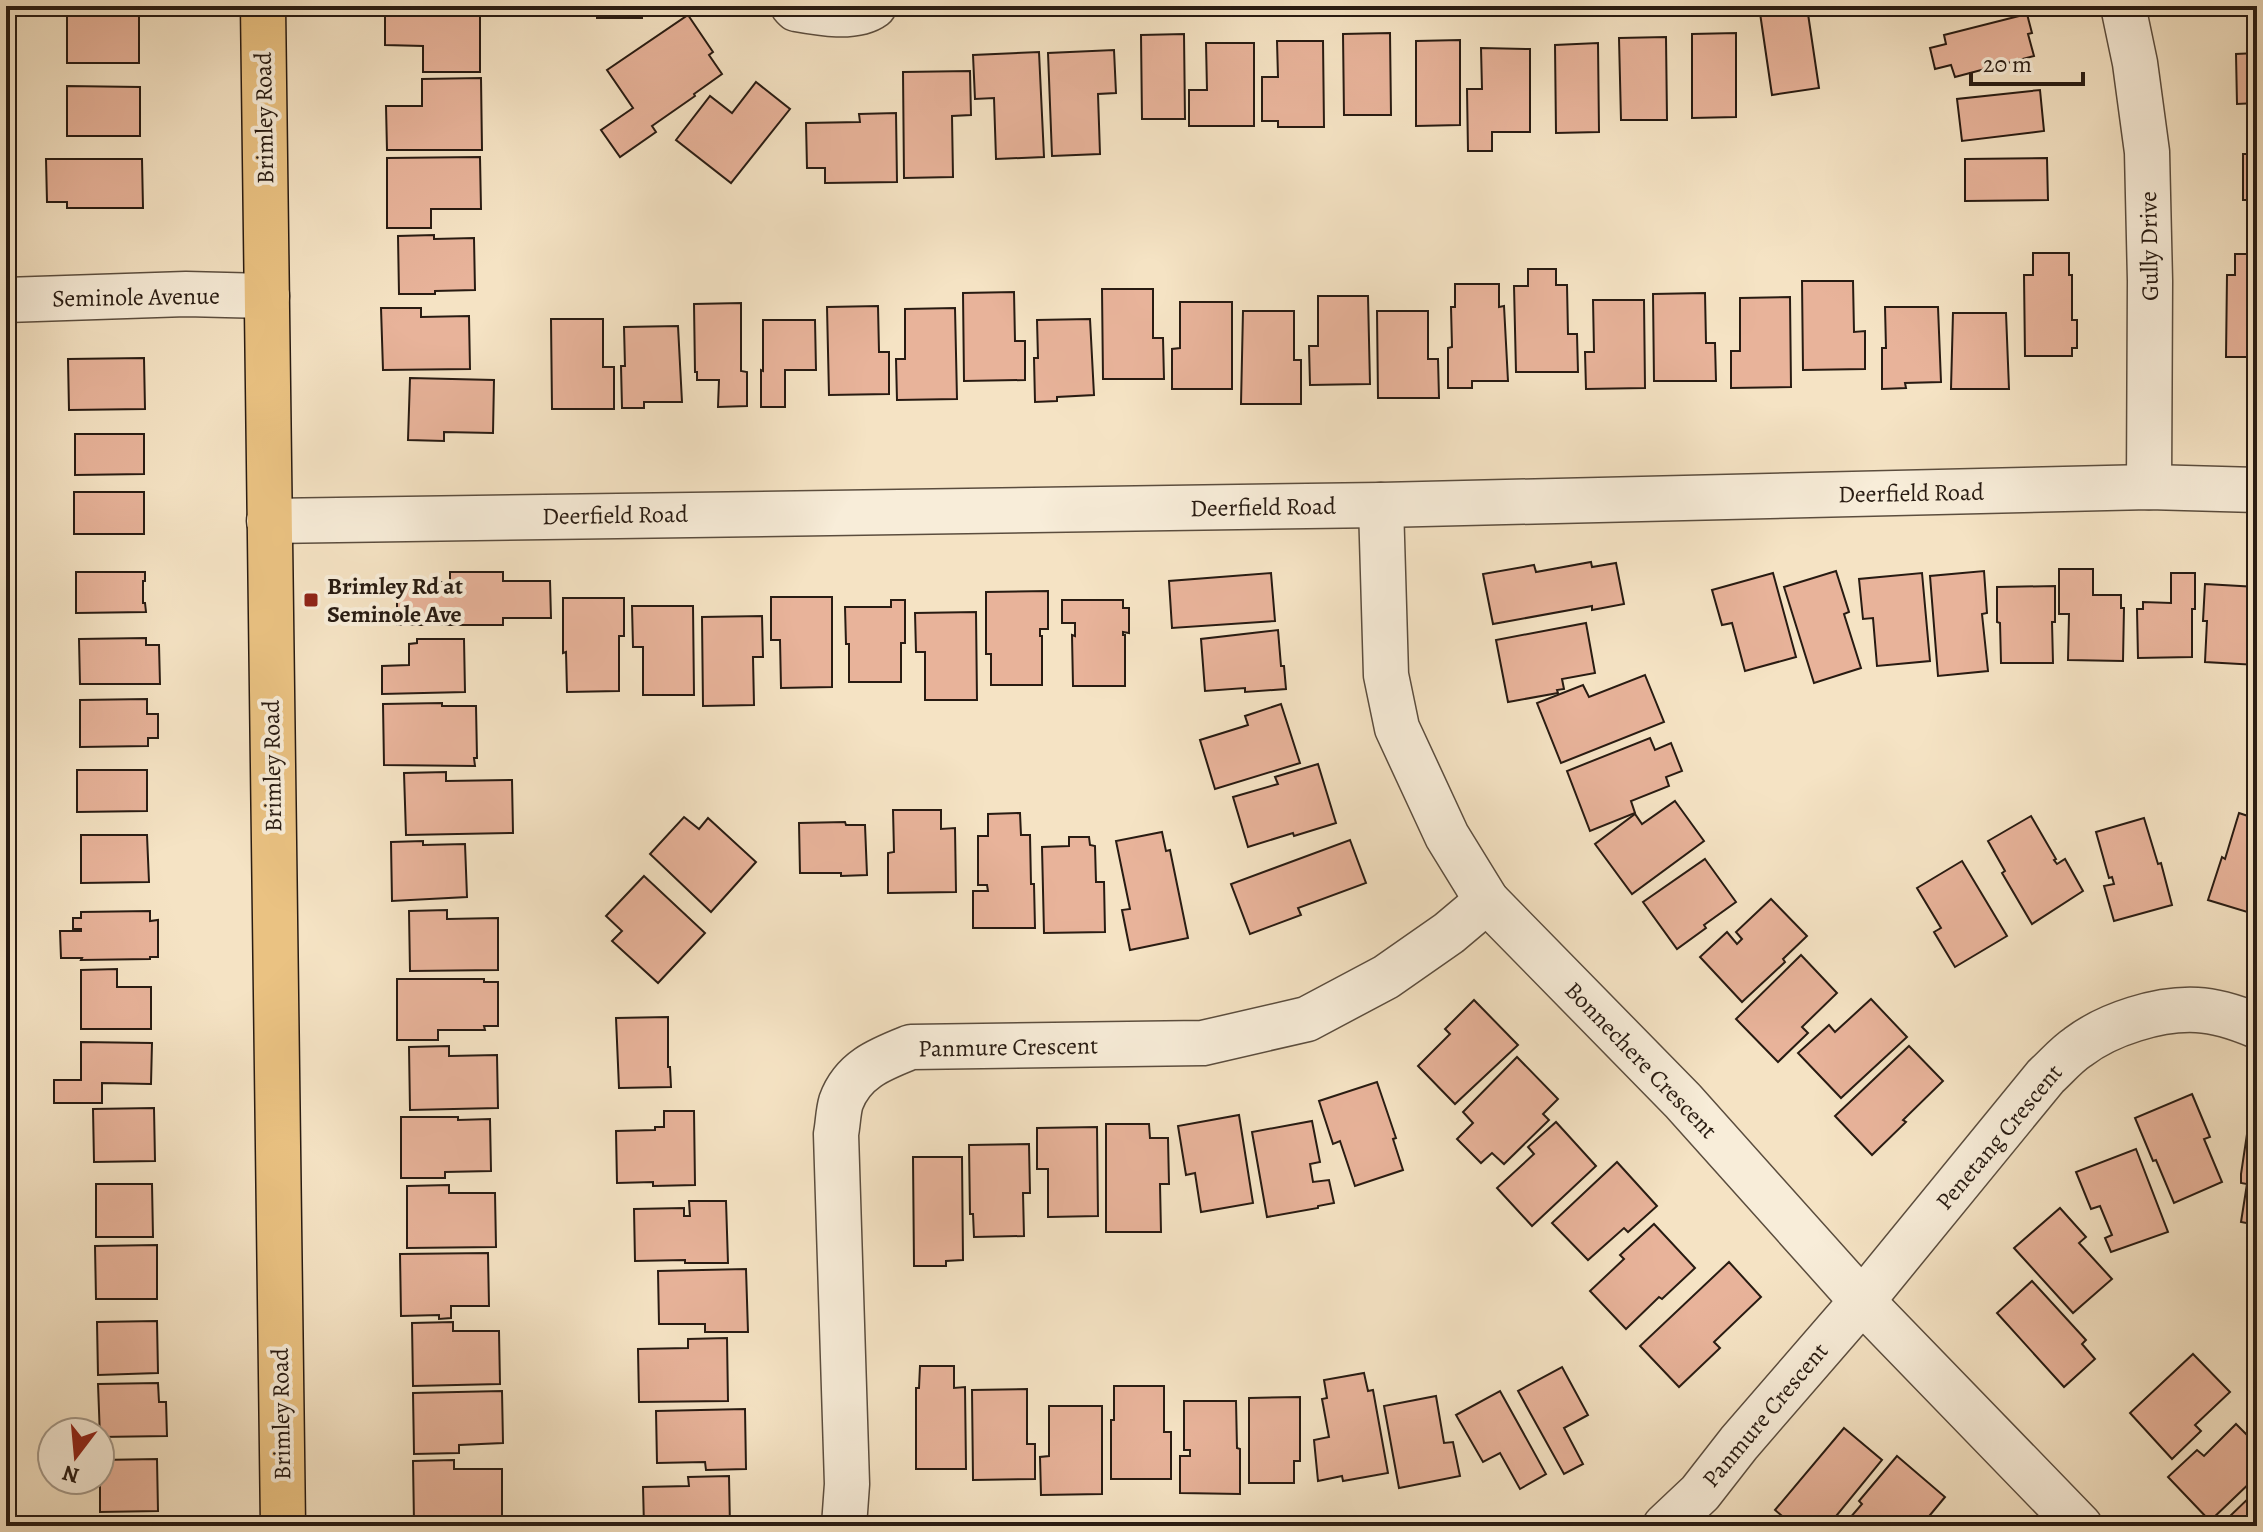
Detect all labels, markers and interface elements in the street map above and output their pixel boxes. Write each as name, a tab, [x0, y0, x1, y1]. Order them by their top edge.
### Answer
scale bar	[1971, 36, 2083, 86]
text: 20 m	[1983, 48, 2032, 80]
street label: Brimley Road	[247, 52, 281, 184]
street label: Gully Drive	[2132, 191, 2166, 301]
street label: Seminole Avenue	[52, 280, 220, 314]
street label: Deerfield Road	[1838, 476, 1984, 510]
street label: Deerfield Road	[1190, 490, 1336, 524]
street label: Deerfield Road	[542, 498, 688, 532]
place label: Brimley Rd at Seminole Ave	[327, 570, 463, 630]
marker: Brimley Rd at Seminole Ave	[302, 591, 320, 609]
street label: Brimley Road	[255, 700, 289, 832]
street label: Bonnechere Crescent	[1558, 974, 1724, 1146]
street label: Panmure Crescent	[918, 1029, 1098, 1065]
street label: Penetang Crescent	[1928, 1057, 2070, 1217]
street label: Panmure Crescent	[1695, 1336, 1835, 1494]
street label: Brimley Road	[264, 1348, 298, 1480]
north arrow	[36, 1416, 116, 1496]
text: N	[59, 1458, 83, 1491]

